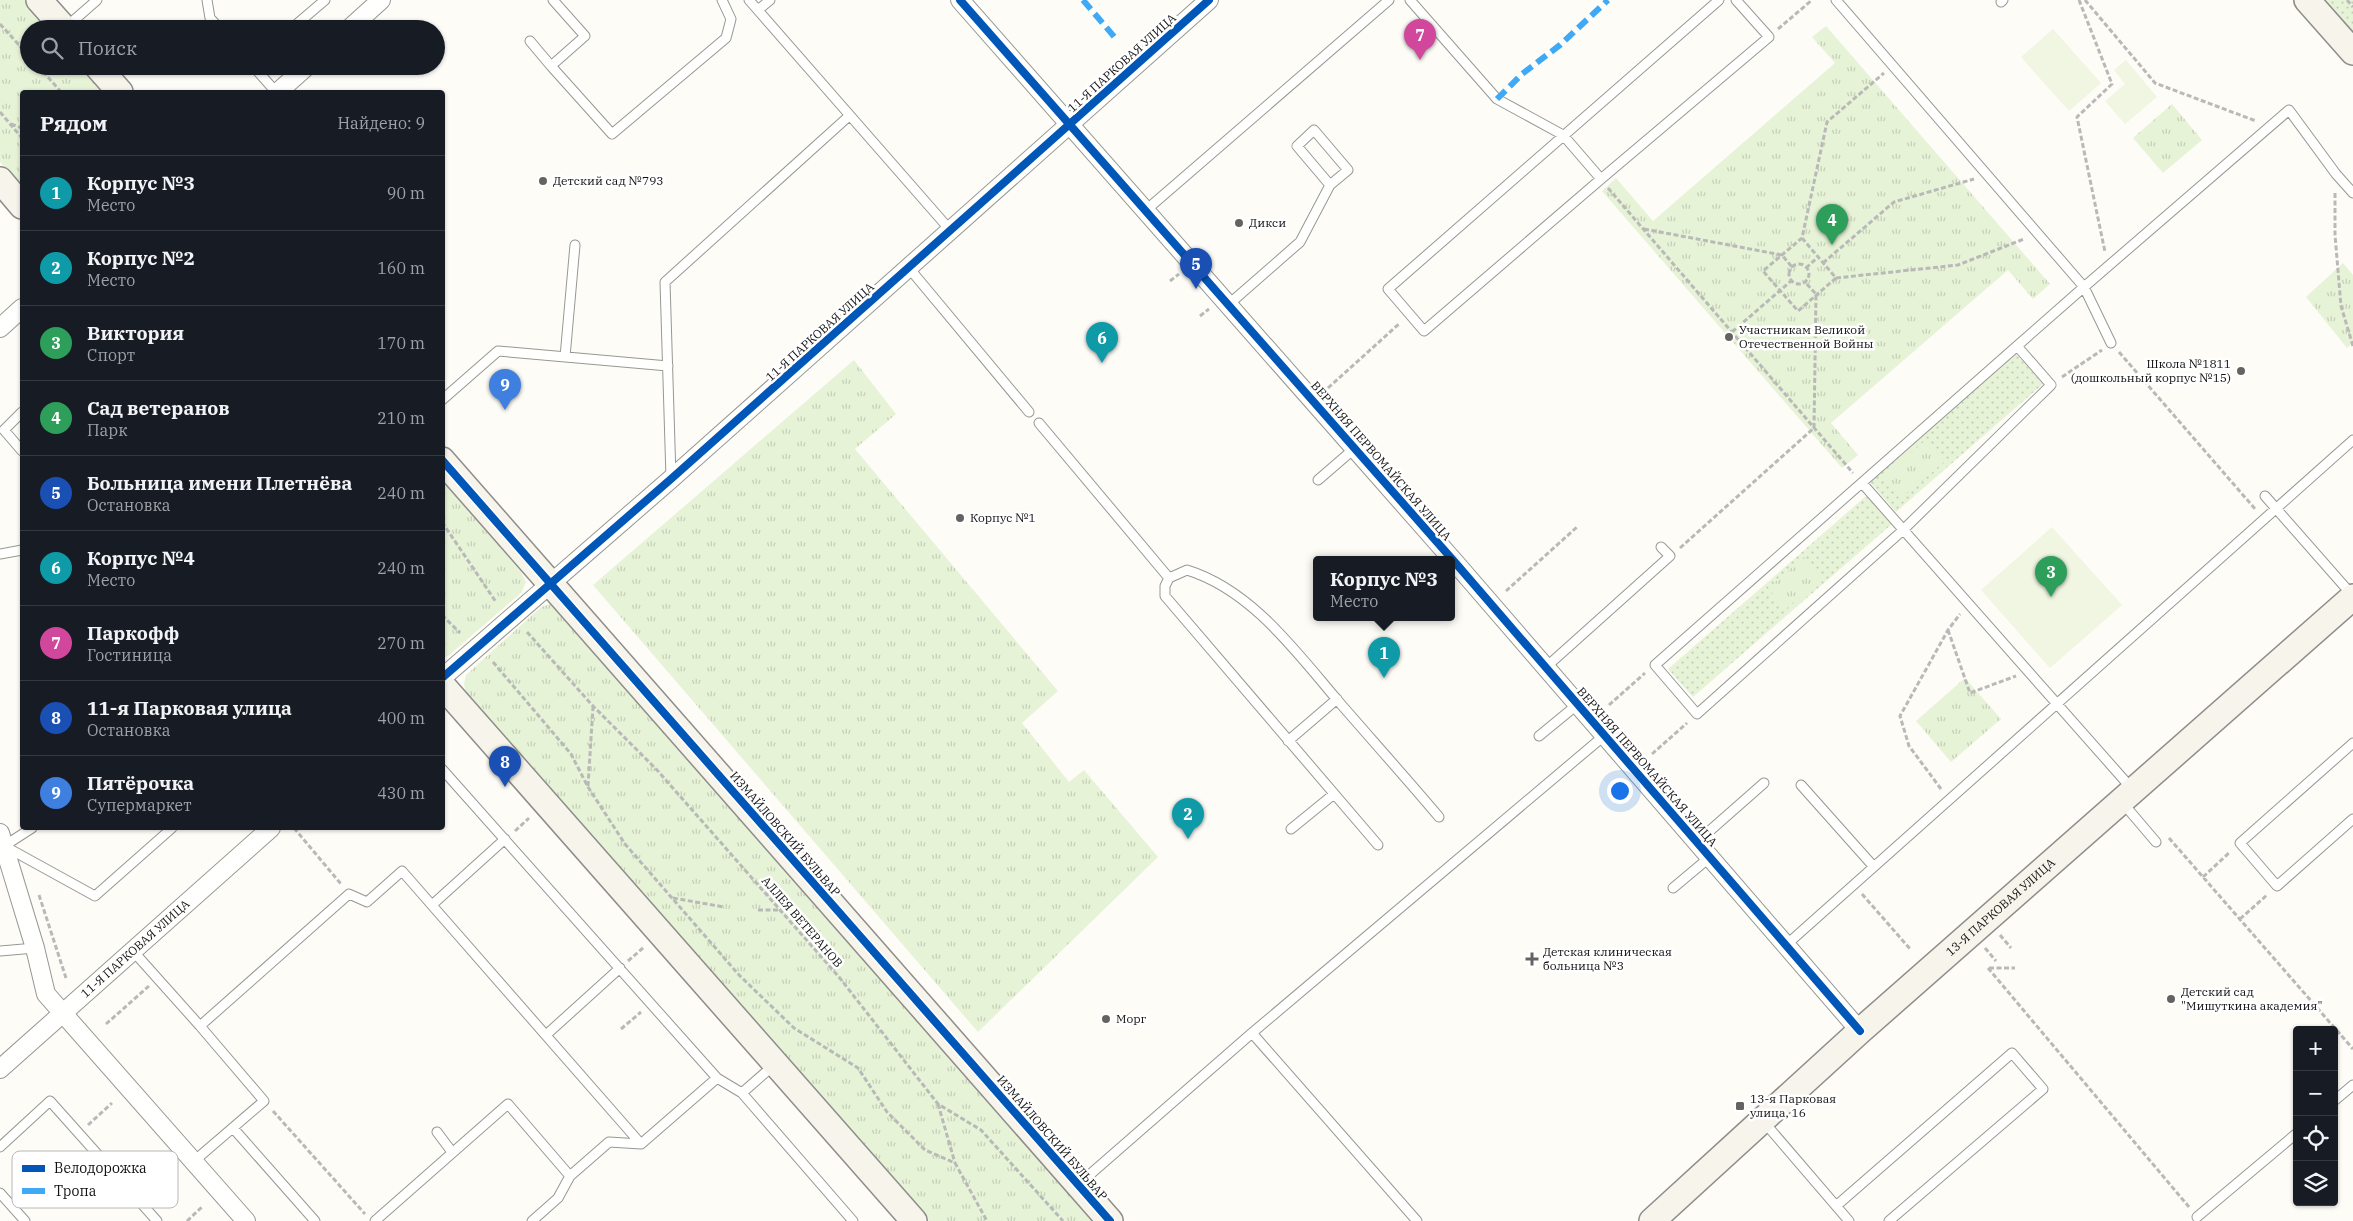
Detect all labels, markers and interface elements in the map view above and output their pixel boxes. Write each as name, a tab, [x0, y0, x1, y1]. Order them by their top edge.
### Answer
street label: 11-Я ПАРКОВАЯ УЛИЦА	[1065, 10, 1179, 115]
pin: 7	[1404, 19, 1436, 60]
search box	[20, 20, 445, 75]
icon: search	[38, 34, 66, 62]
text: Поиск	[78, 36, 137, 60]
text: Рядом	[40, 109, 108, 137]
text: Найдено: 9	[337, 113, 425, 133]
text: Корпус №3	[87, 171, 195, 195]
place label: Детский сад №793	[553, 173, 664, 188]
marker: Детский сад №793	[537, 175, 549, 187]
text: 1	[51, 183, 61, 203]
text: 90 m	[387, 183, 425, 203]
text: Место	[87, 195, 135, 215]
pin: 4	[1816, 204, 1848, 245]
place label: Дикси	[1249, 215, 1286, 230]
marker: Дикси	[1233, 217, 1245, 229]
text: Корпус №2	[87, 246, 195, 270]
pin: 5	[1180, 248, 1212, 289]
text: 2	[51, 258, 61, 278]
text: 160 m	[377, 258, 425, 278]
text: Место	[87, 270, 135, 290]
street label: 11-Я ПАРКОВАЯ УЛИЦА	[763, 279, 877, 384]
text: Виктория	[87, 321, 184, 345]
pin: 6	[1086, 322, 1118, 363]
place label: Участникам Великой Отечественной Войны	[1739, 322, 1874, 351]
marker: Участникам Великой Отечественной Войны	[1723, 331, 1735, 343]
text: 3	[51, 333, 61, 353]
text: 170 m	[377, 333, 425, 353]
text: Спорт	[87, 345, 135, 365]
place label: Школа №1811 (дошкольный корпус №15)	[2071, 356, 2231, 385]
marker: Школа №1811 (дошкольный корпус №15)	[2235, 365, 2247, 377]
pin: 9	[489, 369, 521, 410]
street label: ВЕРХНЯЯ ПЕРВОМАЙСКАЯ УЛИЦА	[1308, 378, 1455, 544]
text: Сад ветеранов	[87, 396, 230, 420]
text: 4	[51, 408, 61, 428]
text: 210 m	[377, 408, 425, 428]
text: Парк	[87, 420, 127, 440]
text: Больница имени Плетнёва	[87, 471, 352, 495]
text: 5	[51, 483, 61, 503]
text: 240 m	[377, 483, 425, 503]
text: Остановка	[87, 495, 170, 515]
place label: Корпус №1	[970, 510, 1036, 525]
marker: Корпус №1	[954, 512, 966, 524]
text: Корпус №4	[87, 546, 195, 570]
popup	[1313, 556, 1455, 621]
pin: 3	[2035, 556, 2067, 597]
text: 6	[51, 558, 61, 578]
text: 240 m	[377, 558, 425, 578]
text: Корпус №3	[1330, 567, 1438, 591]
text: Место	[87, 570, 135, 590]
text: Место	[1330, 591, 1378, 611]
text: Паркофф	[87, 621, 179, 645]
text: 7	[51, 633, 61, 653]
text: 270 m	[377, 633, 425, 653]
pin: 1	[1368, 637, 1400, 678]
text: Гостиница	[87, 645, 172, 665]
street label: ВЕРХНЯЯ ПЕРВОМАЙСКАЯ УЛИЦА	[1574, 684, 1721, 850]
text: 11-я Парковая улица	[87, 696, 292, 720]
text: 8	[51, 708, 61, 728]
text: 400 m	[377, 708, 425, 728]
text: Остановка	[87, 720, 170, 740]
pin: 8	[489, 746, 521, 787]
street label: ИЗМАЙЛОВСКИЙ БУЛЬВАР	[727, 768, 844, 899]
text: Пятёрочка	[87, 771, 194, 795]
your location	[1607, 778, 1633, 804]
text: 9	[51, 783, 61, 803]
text: 430 m	[377, 783, 425, 803]
text: Супермаркет	[87, 795, 192, 815]
pin: 2	[1172, 798, 1204, 839]
street label: 13-Я ПАРКОВАЯ УЛИЦА	[1943, 854, 2058, 959]
street label: АЛЛЕЯ ВЕТЕРАНОВ	[759, 873, 846, 970]
street label: 11-Я ПАРКОВАЯ УЛИЦА	[77, 896, 193, 1001]
place label: Детская клиническая больница №3	[1543, 944, 1672, 973]
marker: Детская клиническая больница №3	[1525, 952, 1539, 966]
place label: Детский сад "Мишуткина академия"	[2181, 984, 2322, 1013]
marker: Детский сад "Мишуткина академия"	[2165, 993, 2177, 1005]
place label: Морг	[1116, 1011, 1147, 1026]
marker: Морг	[1100, 1013, 1112, 1025]
map controls	[2293, 1026, 2338, 1206]
button: +	[2293, 1026, 2338, 1071]
button: −	[2293, 1071, 2338, 1116]
street label: ИЗМАЙЛОВСКИЙ БУЛЬВАР	[994, 1072, 1111, 1203]
place label: 13-я Парковая улица, 16	[1750, 1091, 1836, 1120]
marker: 13-я Парковая улица, 16	[1734, 1100, 1746, 1112]
button: locate	[2293, 1116, 2338, 1161]
legend	[12, 1151, 178, 1208]
text: Велодорожка	[54, 1159, 147, 1177]
button: layers	[2293, 1161, 2338, 1206]
text: Тропа	[54, 1182, 97, 1200]

